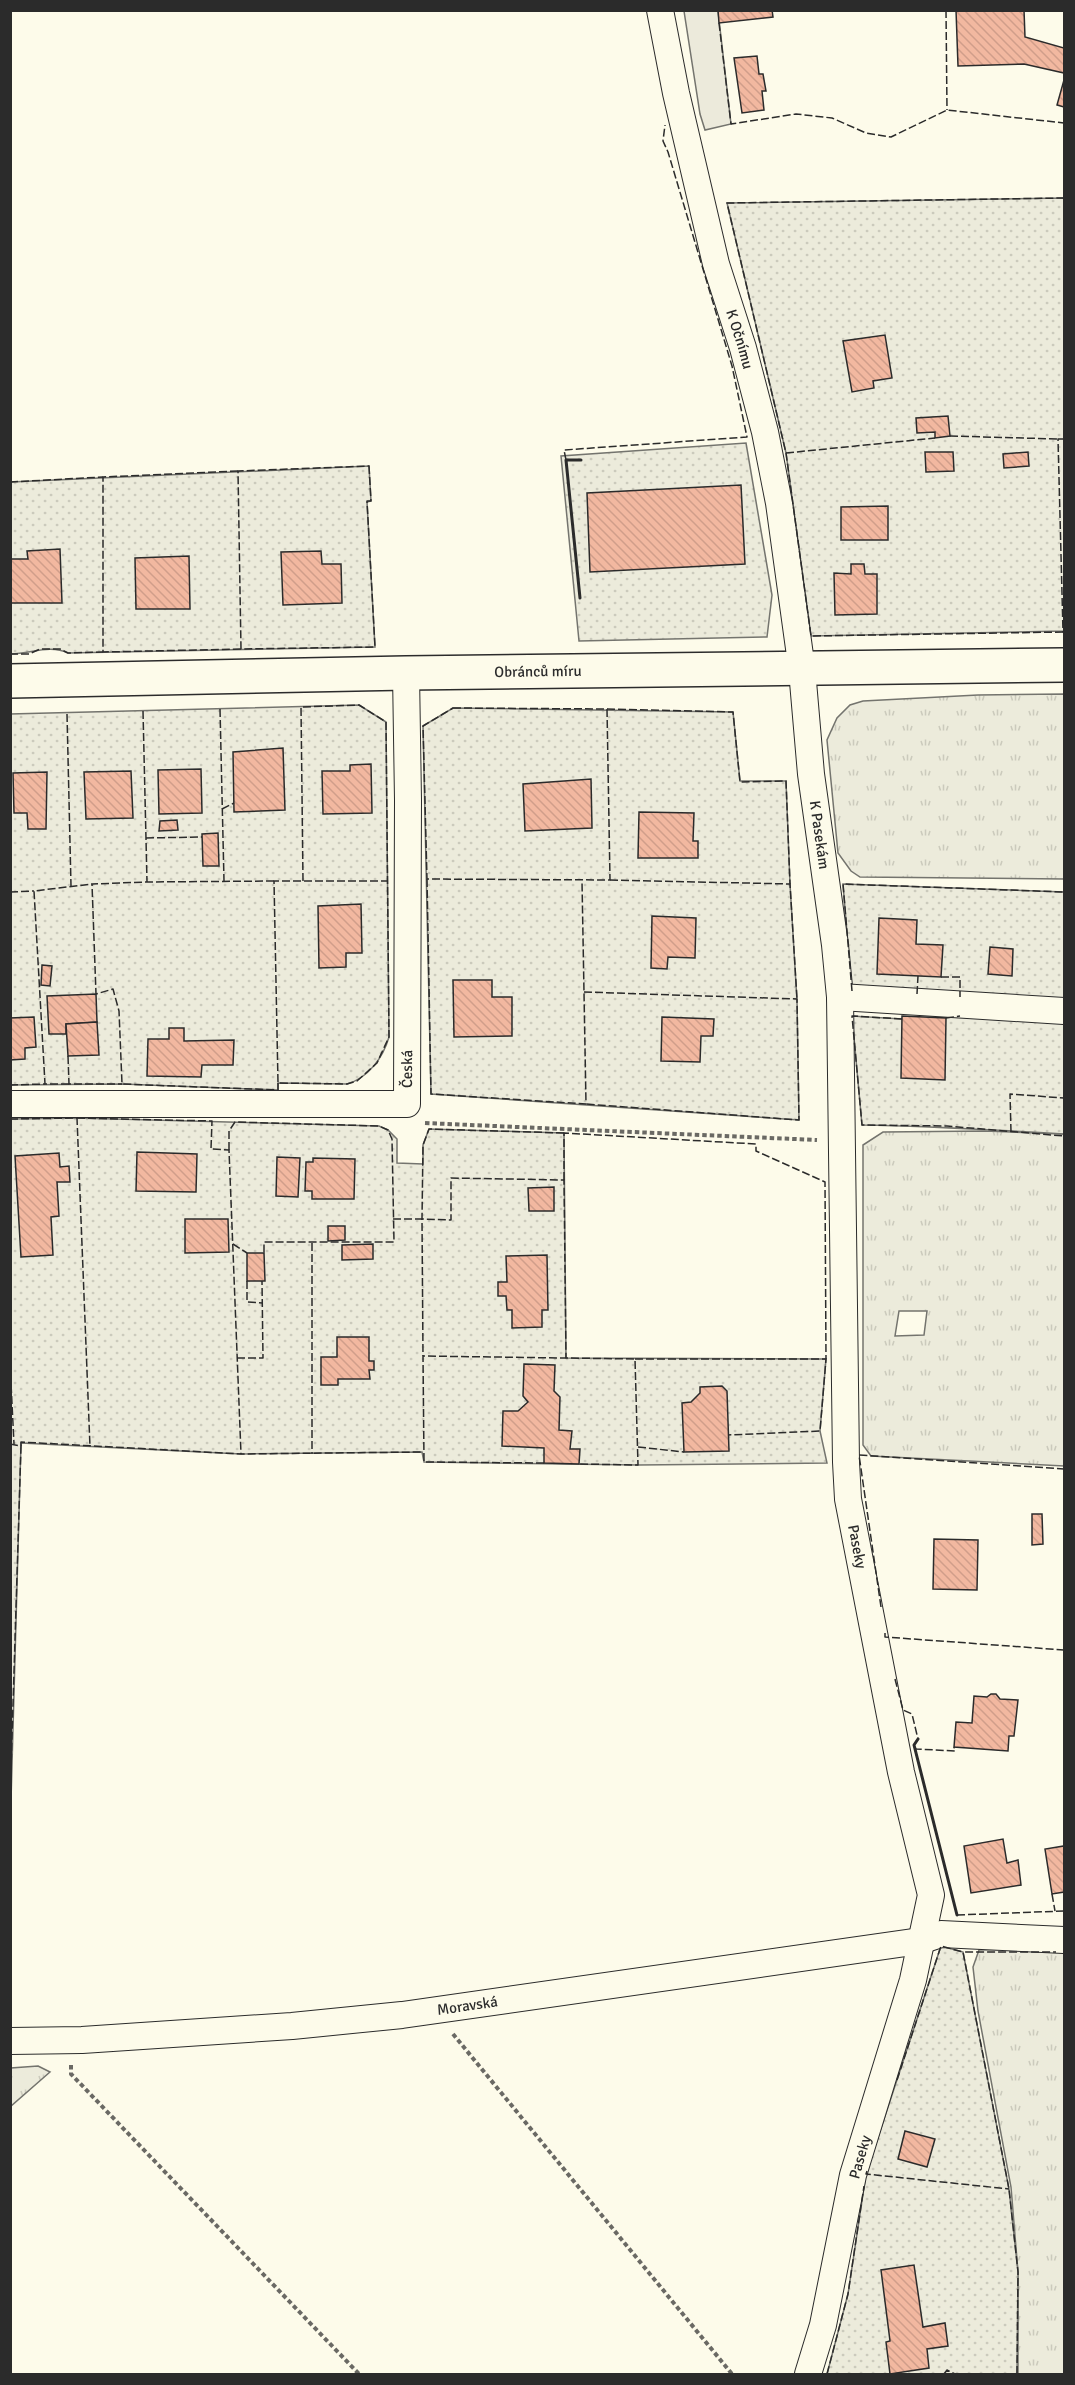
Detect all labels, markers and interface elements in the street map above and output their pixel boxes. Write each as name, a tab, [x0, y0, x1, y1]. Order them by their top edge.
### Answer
street label: K Očnímu	[722, 307, 757, 371]
street label: Obránců míru	[494, 662, 582, 681]
street label: K Pasekám	[806, 799, 833, 870]
street label: Česká	[397, 1050, 416, 1088]
street label: Paseky	[844, 1523, 870, 1570]
street label: Moravská	[436, 1992, 499, 2019]
street label: Paseky	[845, 2133, 875, 2181]

